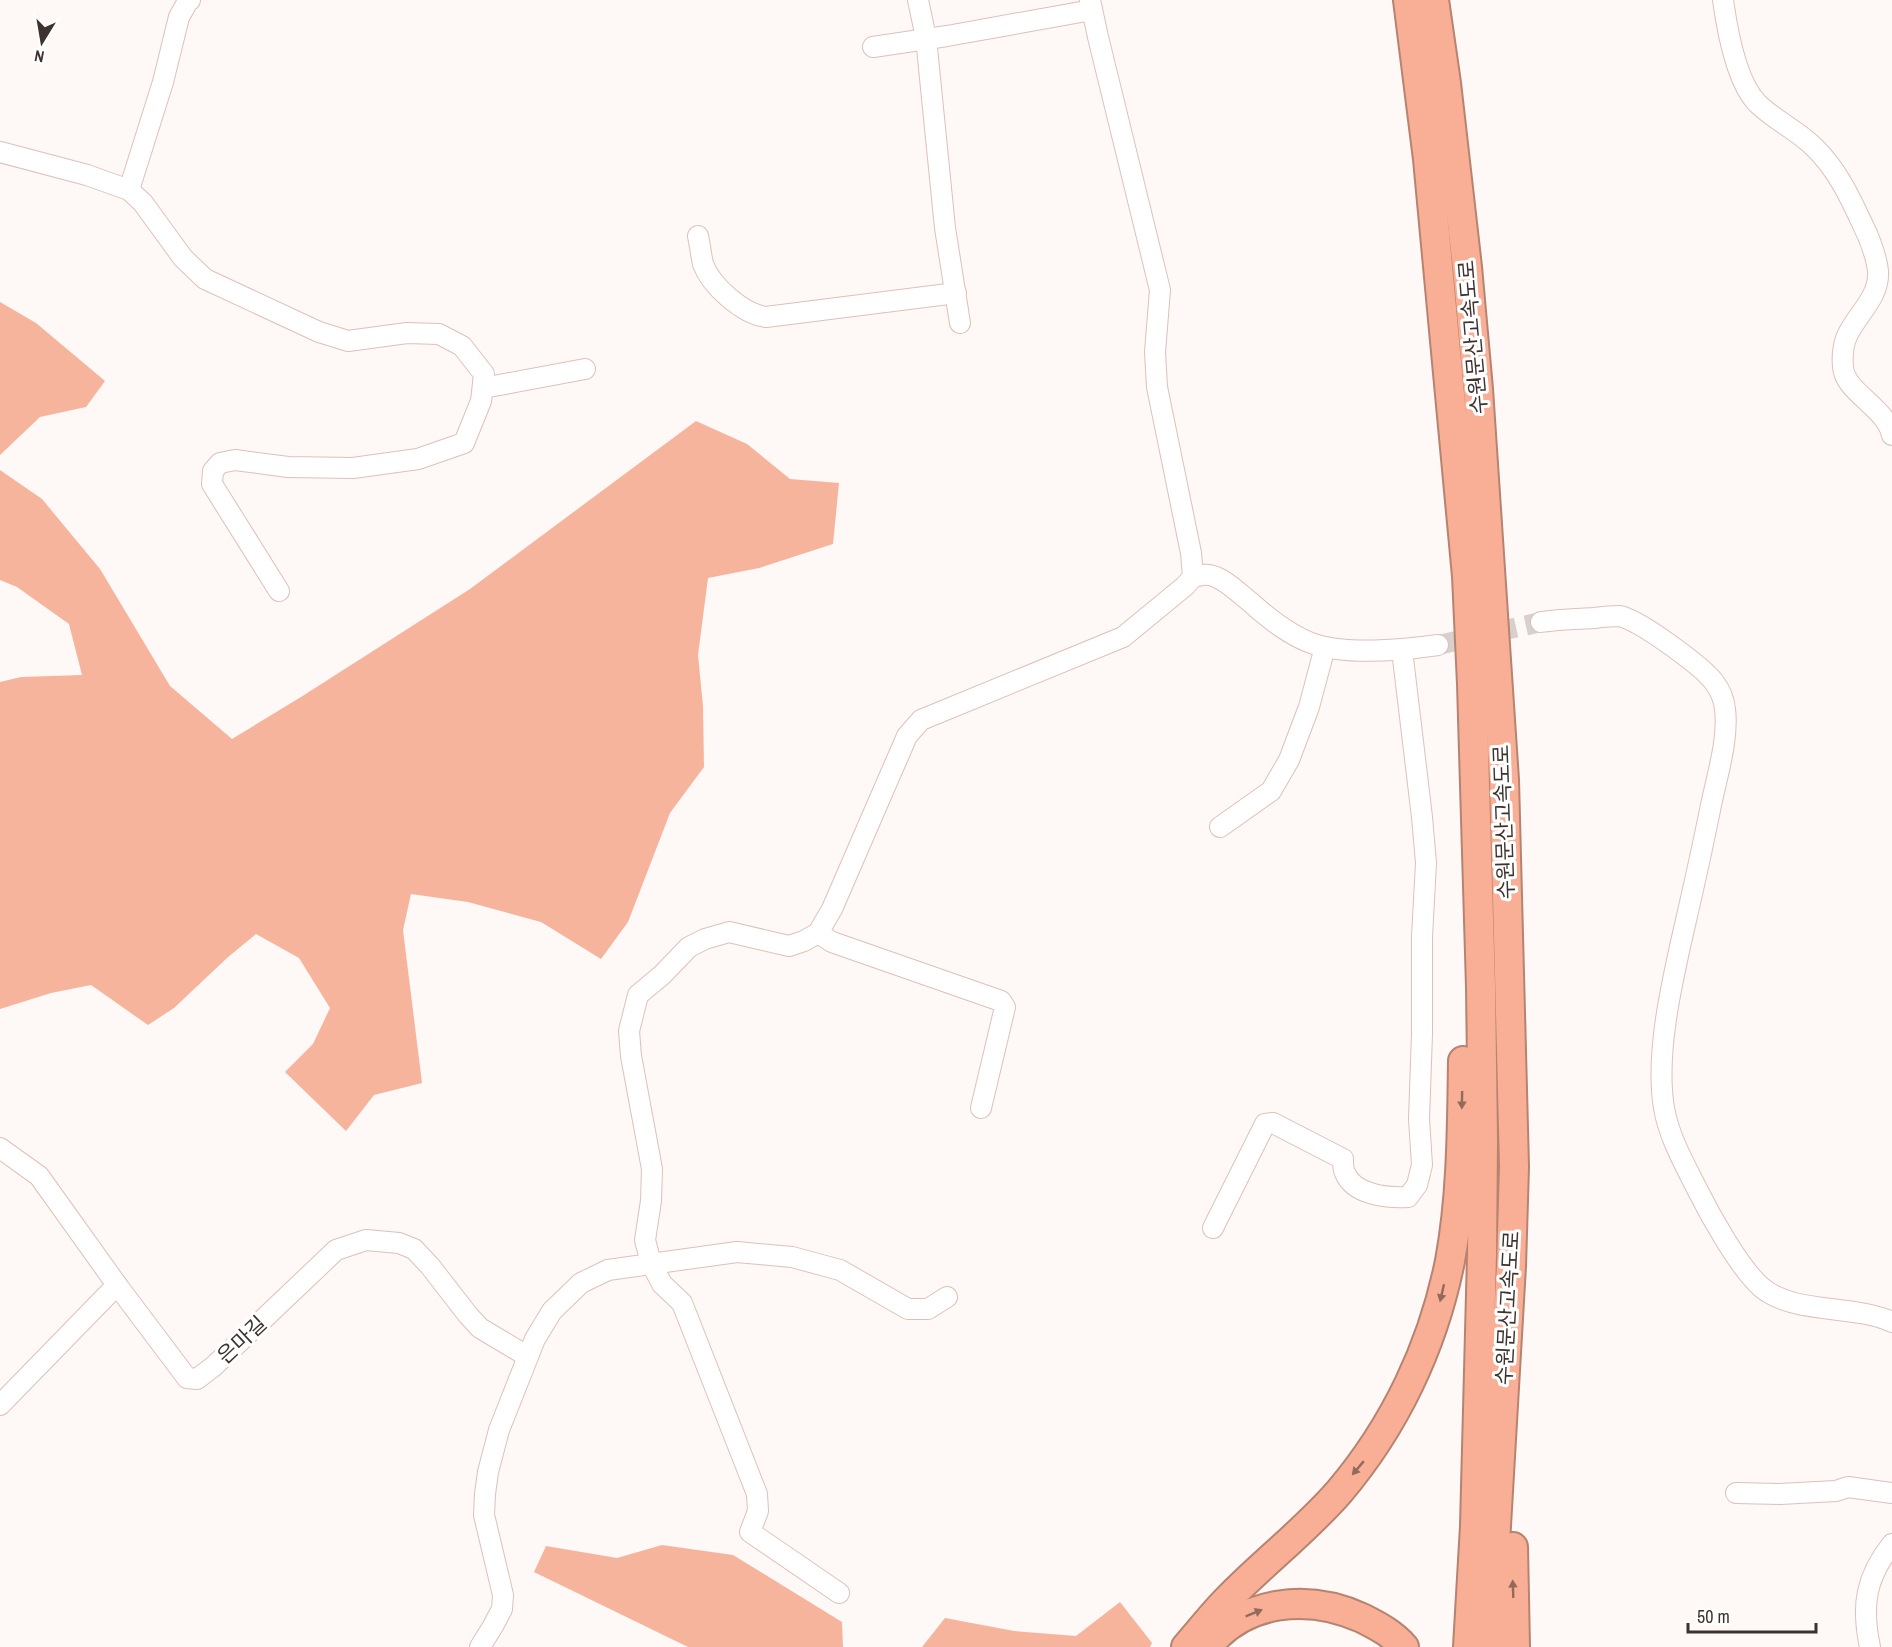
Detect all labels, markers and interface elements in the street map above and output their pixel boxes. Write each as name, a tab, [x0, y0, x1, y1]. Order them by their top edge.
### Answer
north arrow	[12, 12, 72, 72]
text: N	[32, 45, 46, 68]
street label: 수원문산고속도로	[1451, 259, 1494, 415]
street label: 수원문산고속도로	[1486, 744, 1521, 900]
one-way arrow	[1457, 1090, 1467, 1109]
street label: 수원문산고속도로	[1489, 1230, 1526, 1386]
one-way arrow	[1437, 1284, 1447, 1303]
street label: 은마길	[211, 1309, 273, 1370]
one-way arrow	[1352, 1460, 1365, 1476]
one-way arrow	[1509, 1579, 1518, 1598]
scale bar	[1688, 1596, 1816, 1634]
text: 50 m	[1697, 1604, 1730, 1629]
one-way arrow	[1245, 1608, 1263, 1618]

